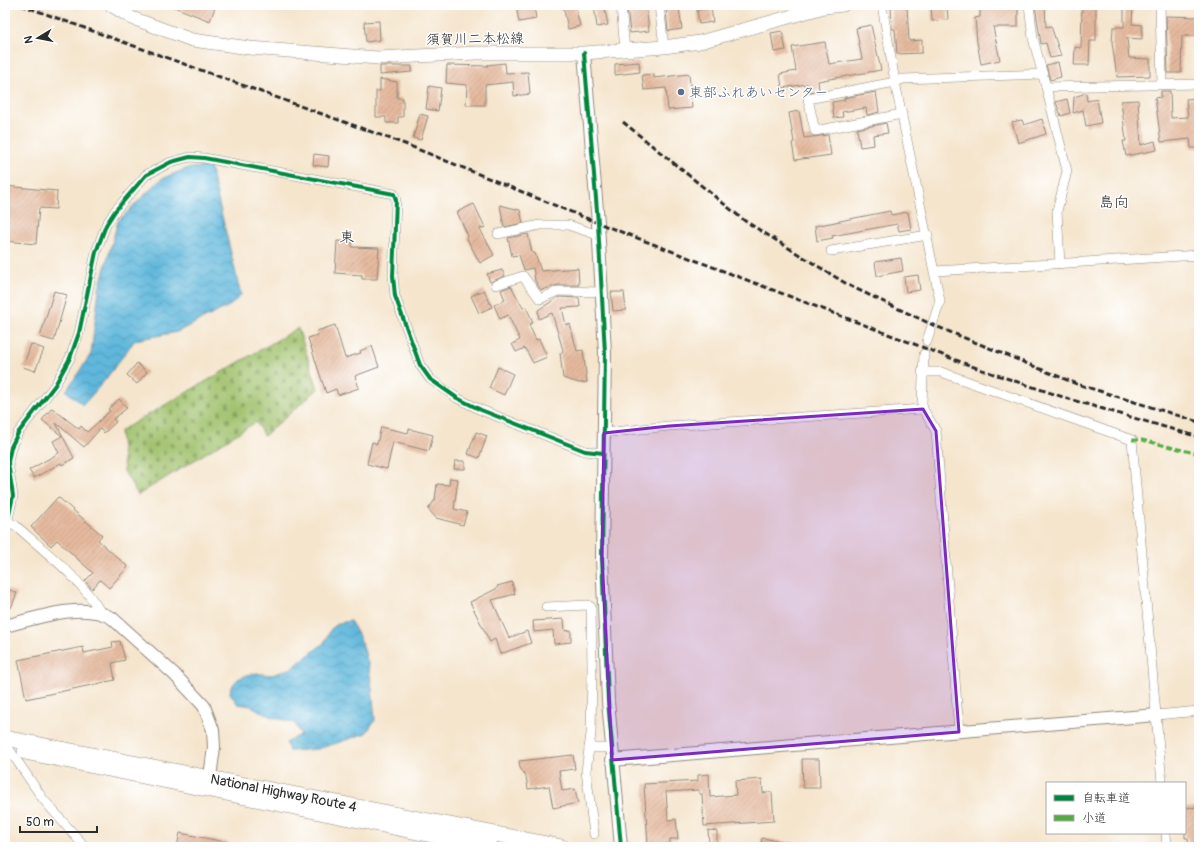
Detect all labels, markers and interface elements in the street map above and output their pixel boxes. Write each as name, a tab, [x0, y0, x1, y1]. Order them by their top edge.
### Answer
north arrow	[18, 18, 58, 58]
street label: 須賀川二本松線	[426, 30, 524, 48]
text: N	[21, 34, 36, 44]
place label: 東部ふれあいセンター	[689, 84, 828, 101]
marker: 東部ふれあいセンター	[676, 87, 686, 97]
district label: 島向	[1099, 193, 1129, 212]
district label: 東	[339, 228, 355, 247]
street label: National Highway Route 4	[209, 770, 358, 815]
legend	[1046, 782, 1186, 834]
text: 自転車道	[1082, 791, 1130, 806]
scale bar	[20, 808, 97, 834]
text: 小道	[1082, 811, 1106, 826]
text: 50 m	[26, 815, 54, 830]

